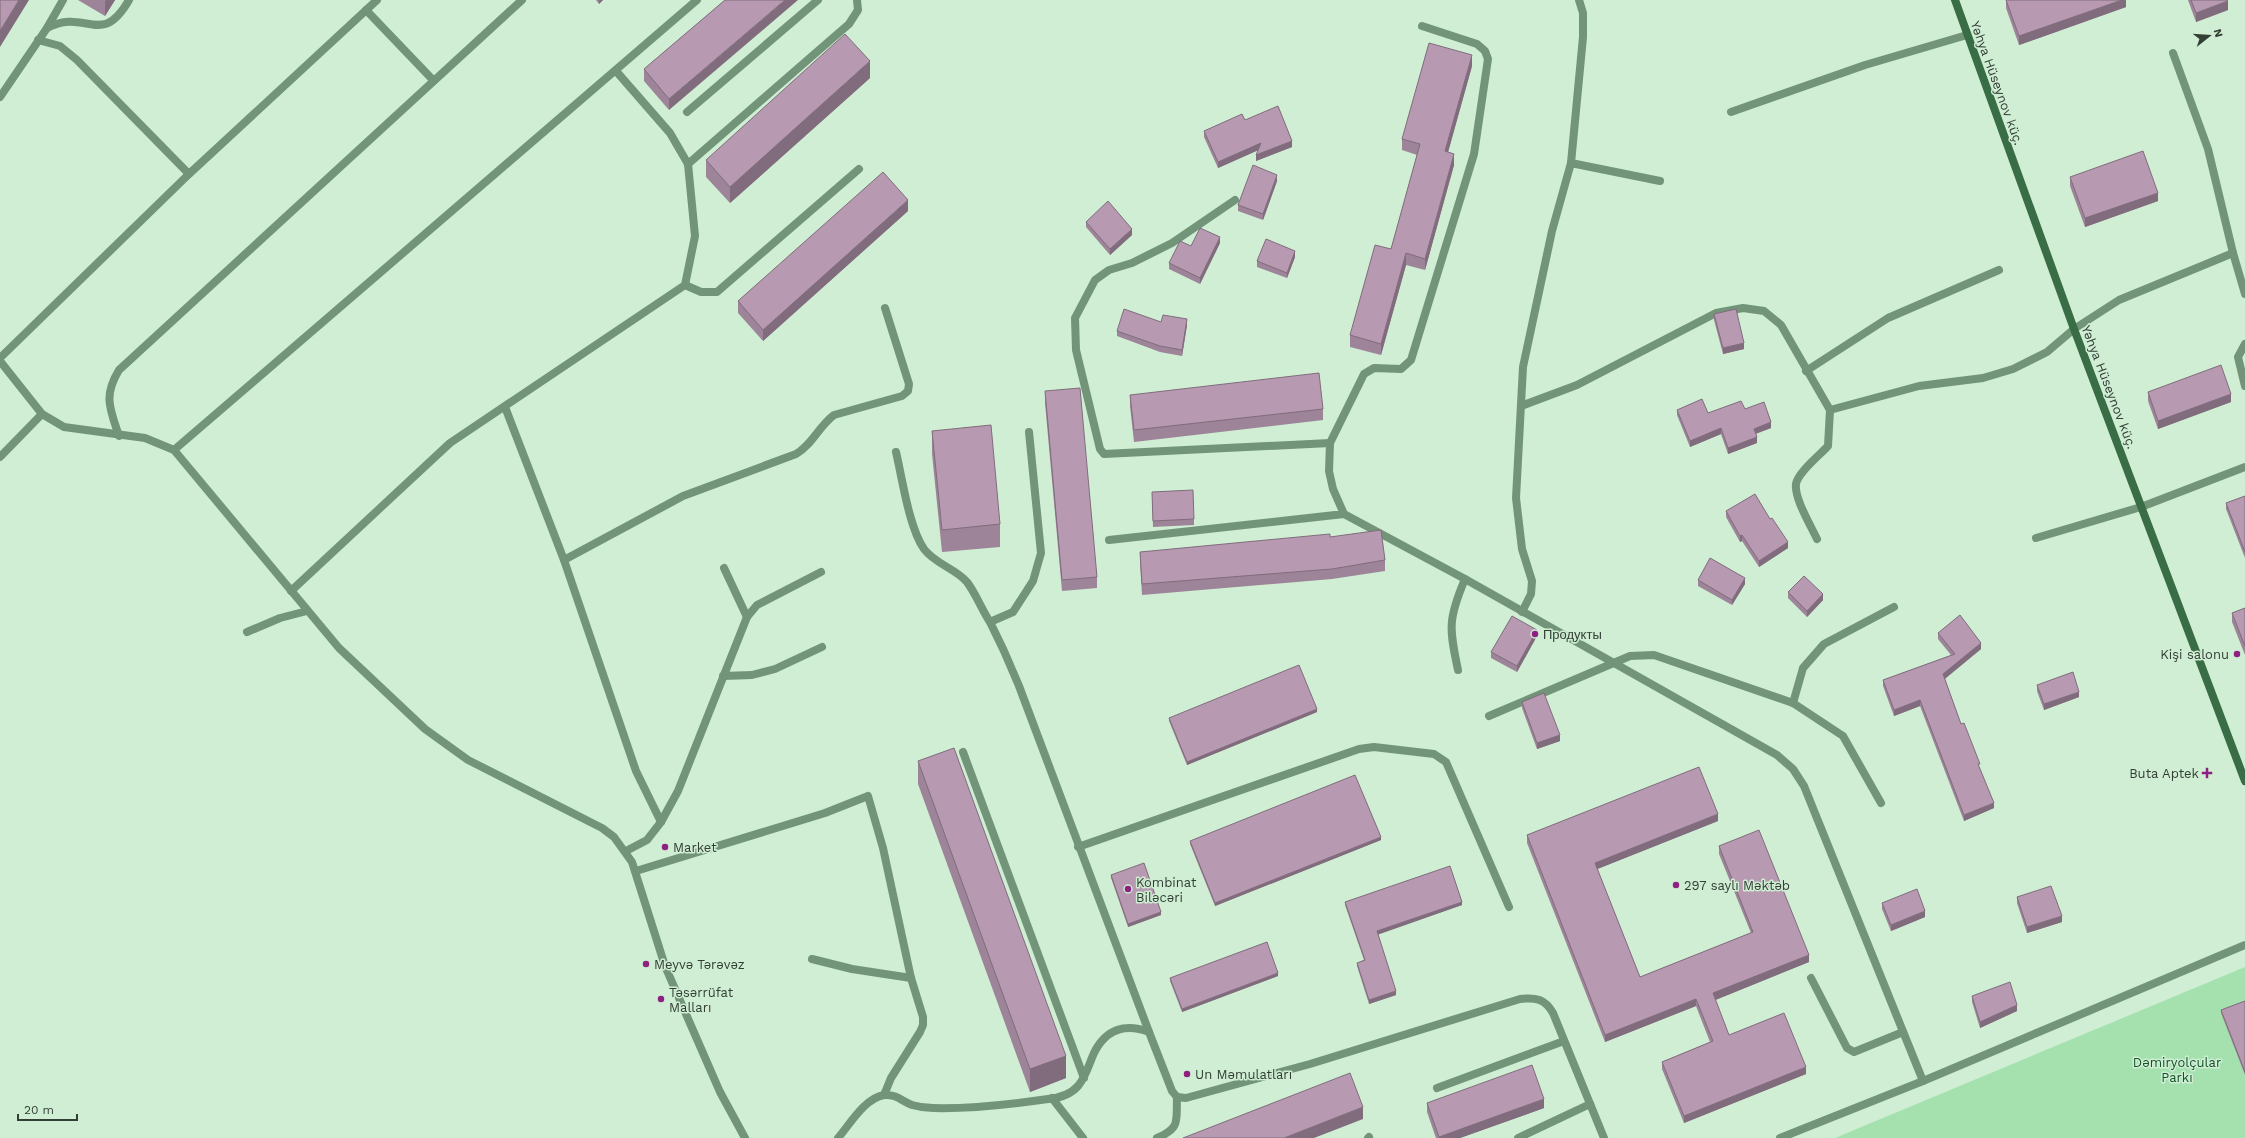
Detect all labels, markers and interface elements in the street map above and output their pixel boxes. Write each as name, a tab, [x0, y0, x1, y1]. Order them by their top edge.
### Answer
north arrow	[2189, 16, 2229, 56]
street label: Yəhya Hüseynov küç.	[1968, 19, 2026, 147]
text: N	[2211, 27, 2225, 39]
street label: Yəhya Hüseynov küç.	[2079, 323, 2139, 451]
place label: Продукты	[1543, 627, 1602, 642]
marker: Продукты	[1530, 629, 1540, 639]
place label: Kişi salonu	[2160, 647, 2229, 662]
marker: Kişi salonu	[2232, 649, 2242, 659]
place label: Buta Aptek	[2129, 766, 2200, 781]
marker: Buta Aptek	[2202, 768, 2212, 778]
place label: Market	[673, 840, 717, 855]
marker: Market	[660, 842, 670, 852]
place label: Kombinat Biləcəri	[1136, 875, 1197, 905]
place label: 297 saylı Məktəb	[1684, 878, 1790, 893]
marker: 297 saylı Məktəb	[1671, 880, 1681, 890]
marker: Kombinat Biləcəri	[1123, 884, 1133, 894]
place label: Meyvə Tərəvəz	[654, 957, 745, 972]
marker: Meyvə Tərəvəz	[641, 959, 651, 969]
place label: Təsərrüfat Malları	[669, 985, 734, 1015]
marker: Təsərrüfat Malları	[656, 994, 666, 1004]
park label: Dəmiryolçular Parkı	[2133, 1055, 2221, 1085]
place label: Un Məmulatları	[1195, 1067, 1292, 1082]
marker: Un Məmulatları	[1182, 1069, 1192, 1079]
scale bar	[18, 1096, 77, 1122]
text: 20 m	[24, 1103, 54, 1117]

